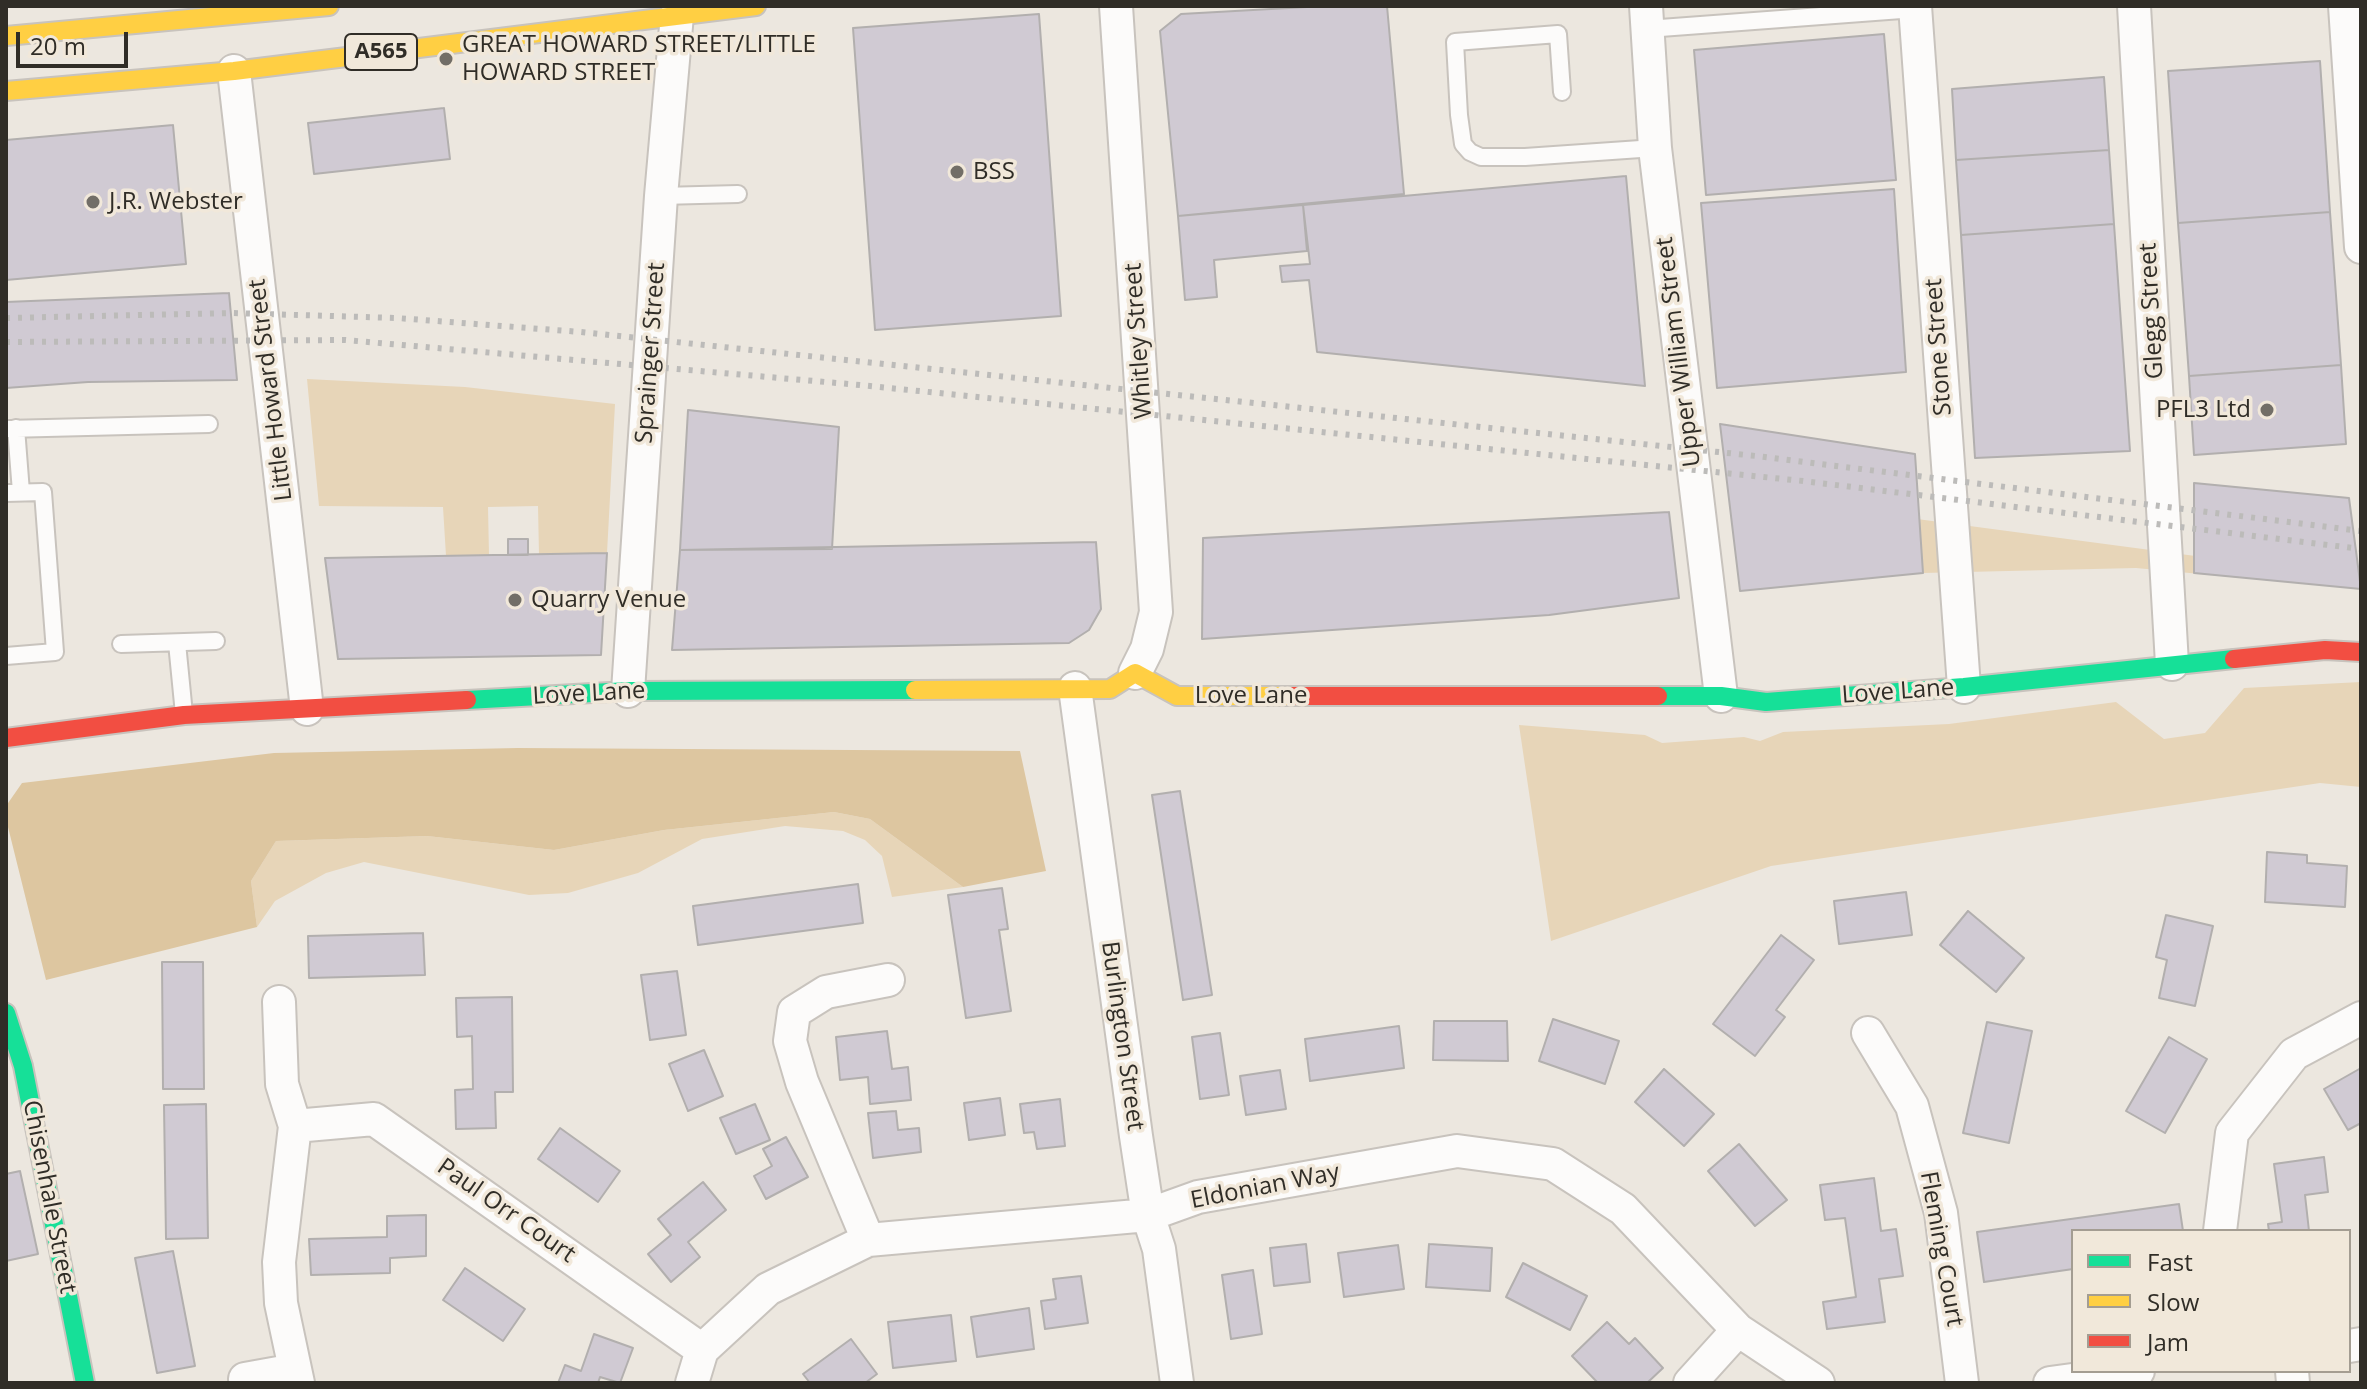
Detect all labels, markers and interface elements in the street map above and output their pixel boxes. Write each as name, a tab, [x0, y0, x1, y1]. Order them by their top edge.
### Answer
scale bar	[20, 16, 132, 66]
text: 20 m	[30, 29, 86, 62]
place label: GREAT HOWARD STREET/LITTLE HOWARD STREET	[462, 31, 816, 87]
road number: A565	[345, 34, 417, 70]
marker: GREAT HOWARD STREET/LITTLE HOWARD STREET	[437, 50, 455, 68]
place label: BSS	[973, 158, 1015, 186]
marker: BSS	[948, 163, 966, 181]
place label: J.R. Webster	[109, 188, 243, 216]
marker: J.R. Webster	[84, 193, 102, 211]
street label: Upper William Street	[1651, 235, 1707, 469]
street label: Glegg Street	[2134, 242, 2170, 380]
street label: Sprainger Street	[630, 262, 672, 444]
street label: Whitley Street	[1119, 262, 1159, 420]
street label: Little Howard Street	[243, 277, 299, 503]
street label: Stone Street	[1920, 277, 1958, 417]
place label: PFL3 Ltd	[2156, 396, 2251, 424]
marker: PFL3 Ltd	[2258, 401, 2276, 419]
place label: Quarry Venue	[531, 586, 686, 614]
marker: Quarry Venue	[506, 591, 524, 609]
street label: Love Lane	[1841, 674, 1955, 710]
street label: Love Lane	[532, 677, 646, 711]
street label: Love Lane	[1195, 682, 1307, 710]
street label: Burlington Street	[1094, 939, 1150, 1133]
street label: Chisenhale Street	[16, 1098, 82, 1296]
street label: Paul Orr Court	[431, 1153, 581, 1269]
street label: Eldonian Way	[1188, 1158, 1342, 1216]
street label: Fleming Court	[1913, 1169, 1969, 1329]
legend	[2071, 1229, 2351, 1373]
text: Fast	[2147, 1245, 2193, 1278]
text: Slow	[2147, 1285, 2199, 1318]
text: Jam	[2147, 1325, 2189, 1358]

